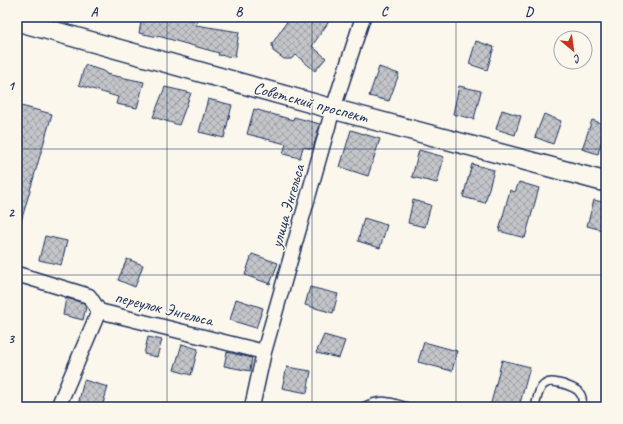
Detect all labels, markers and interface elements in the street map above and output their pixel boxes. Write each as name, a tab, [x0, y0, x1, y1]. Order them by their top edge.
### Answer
text: A	[91, 4, 99, 20]
text: B	[236, 4, 244, 20]
text: C	[381, 4, 389, 20]
text: D	[525, 4, 534, 20]
north arrow	[553, 30, 593, 70]
text: С	[571, 51, 584, 67]
street label: Советский проспект	[251, 77, 371, 128]
text: 1	[8, 78, 16, 94]
street label: улица Энгельса	[265, 161, 310, 251]
text: 2	[8, 205, 15, 221]
street label: переулок Энгельса	[113, 286, 217, 331]
text: 3	[8, 331, 15, 347]

